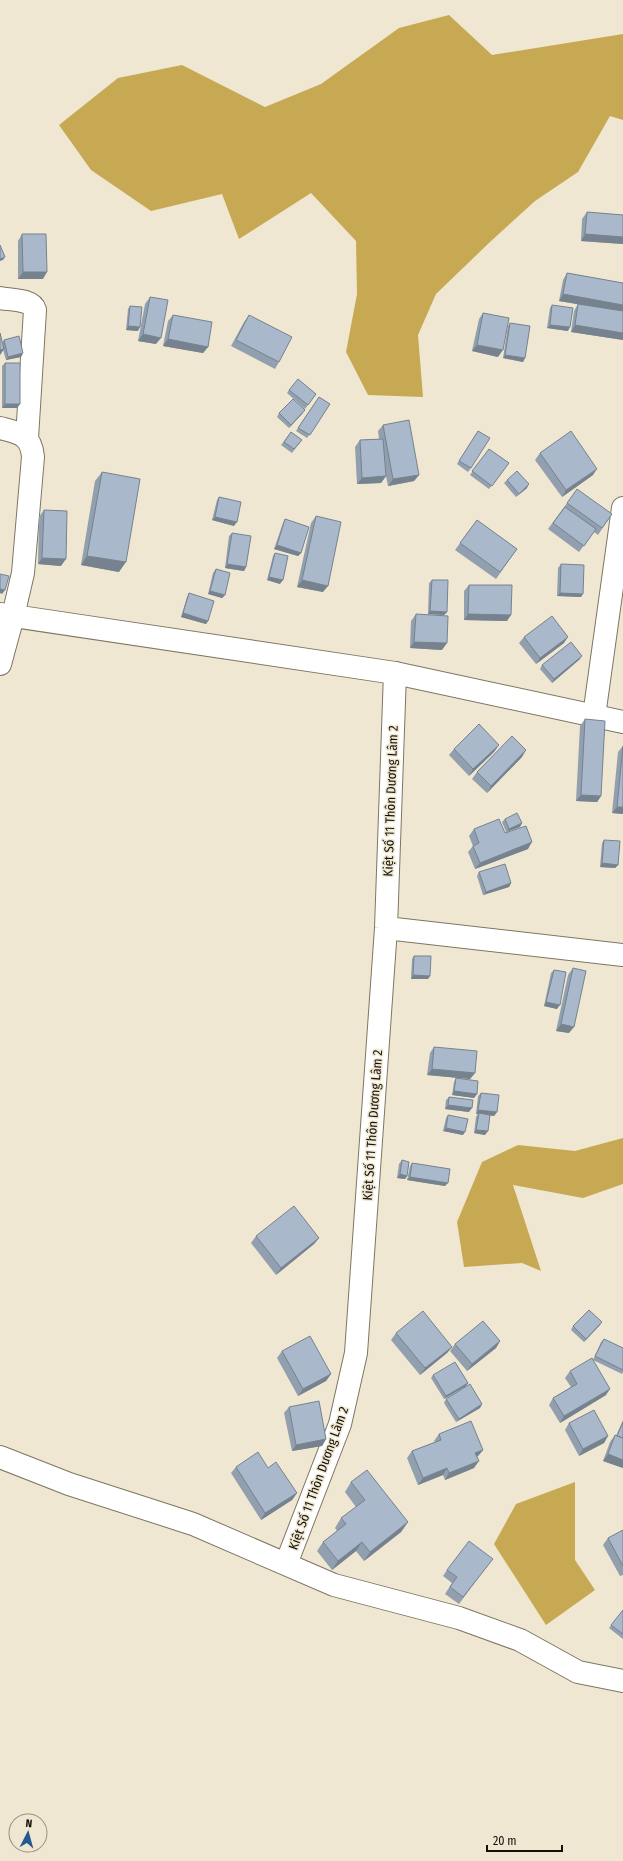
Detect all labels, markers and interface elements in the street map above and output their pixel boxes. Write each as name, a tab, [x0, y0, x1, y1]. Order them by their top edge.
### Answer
street label: Kiệt Số 11 Thôn Dương Lâm 2	[380, 725, 401, 877]
street label: Kiệt Số 11 Thôn Dương Lâm 2	[360, 1049, 385, 1201]
street label: Kiệt Số 11 Thôn Dương Lâm 2	[286, 1404, 351, 1552]
north arrow	[8, 1813, 48, 1853]
text: N	[25, 1817, 33, 1830]
scale bar	[487, 1827, 562, 1853]
text: 20 m	[493, 1834, 517, 1848]

